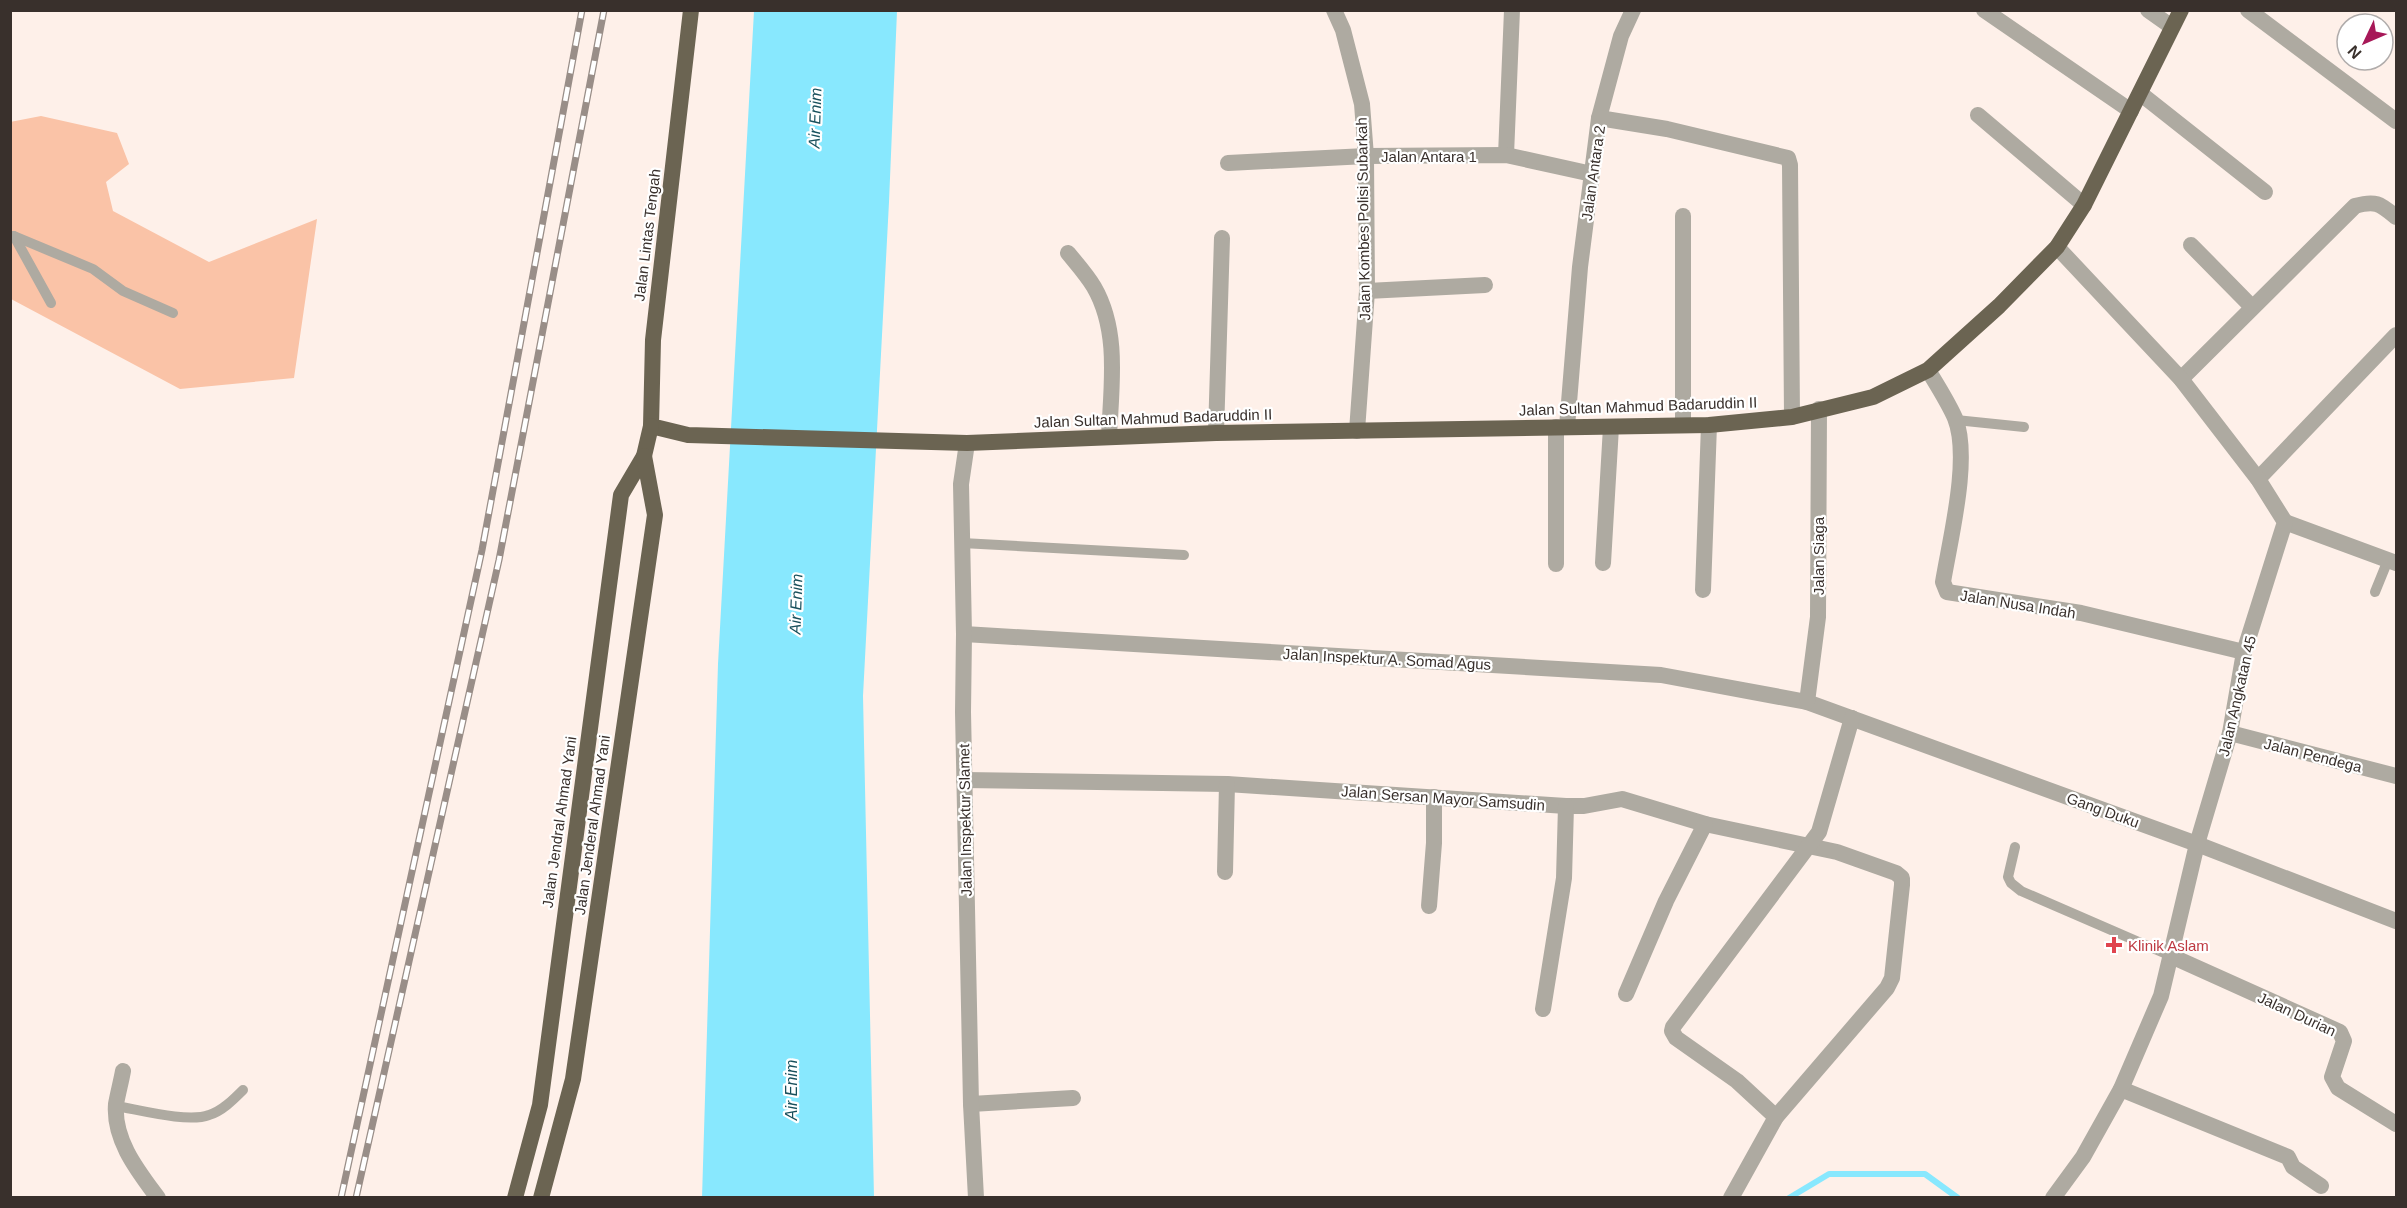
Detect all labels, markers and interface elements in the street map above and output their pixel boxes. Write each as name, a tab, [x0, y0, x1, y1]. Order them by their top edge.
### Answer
north arrow	[2335, 12, 2395, 72]
text: N	[2344, 42, 2365, 62]
water label: Air Enim	[805, 87, 825, 150]
street label: Jalan Kombes Polisi Subarkah	[1353, 117, 1373, 321]
street label: Jalan Antara 2	[1578, 124, 1608, 222]
street label: Jalan Antara 1	[1381, 148, 1477, 165]
street label: Jalan Lintas Tengah	[630, 168, 664, 302]
street label: Jalan Sultan Mahmud Badaruddin II	[1519, 393, 1757, 419]
street label: Jalan Sultan Mahmud Badaruddin II	[1034, 405, 1272, 431]
street label: Jalan Siaga	[1810, 516, 1827, 595]
water label: Air Enim	[786, 573, 806, 636]
street label: Jalan Nusa Indah	[1959, 586, 2077, 622]
street label: Jalan Angkatan 45	[2215, 634, 2259, 758]
street label: Jalan Inspektur A. Somad Agus	[1282, 645, 1492, 673]
street label: Jalan Jenderal Ahmad Yani	[571, 734, 613, 916]
street label: Jalan Jendral Ahmad Yani	[539, 735, 579, 909]
street label: Jalan Pendega	[2262, 735, 2364, 776]
street label: Jalan Inspektur Slamet	[955, 743, 975, 896]
street label: Jalan Sersan Mayor Samsudin	[1341, 782, 1545, 814]
street label: Gang Duku	[2064, 789, 2142, 831]
marker: Klinik Aslam	[2105, 936, 2123, 954]
place label: Klinik Aslam	[2128, 937, 2209, 954]
street label: Jalan Durian	[2255, 989, 2339, 1039]
water label: Air Enim	[783, 1060, 800, 1121]

